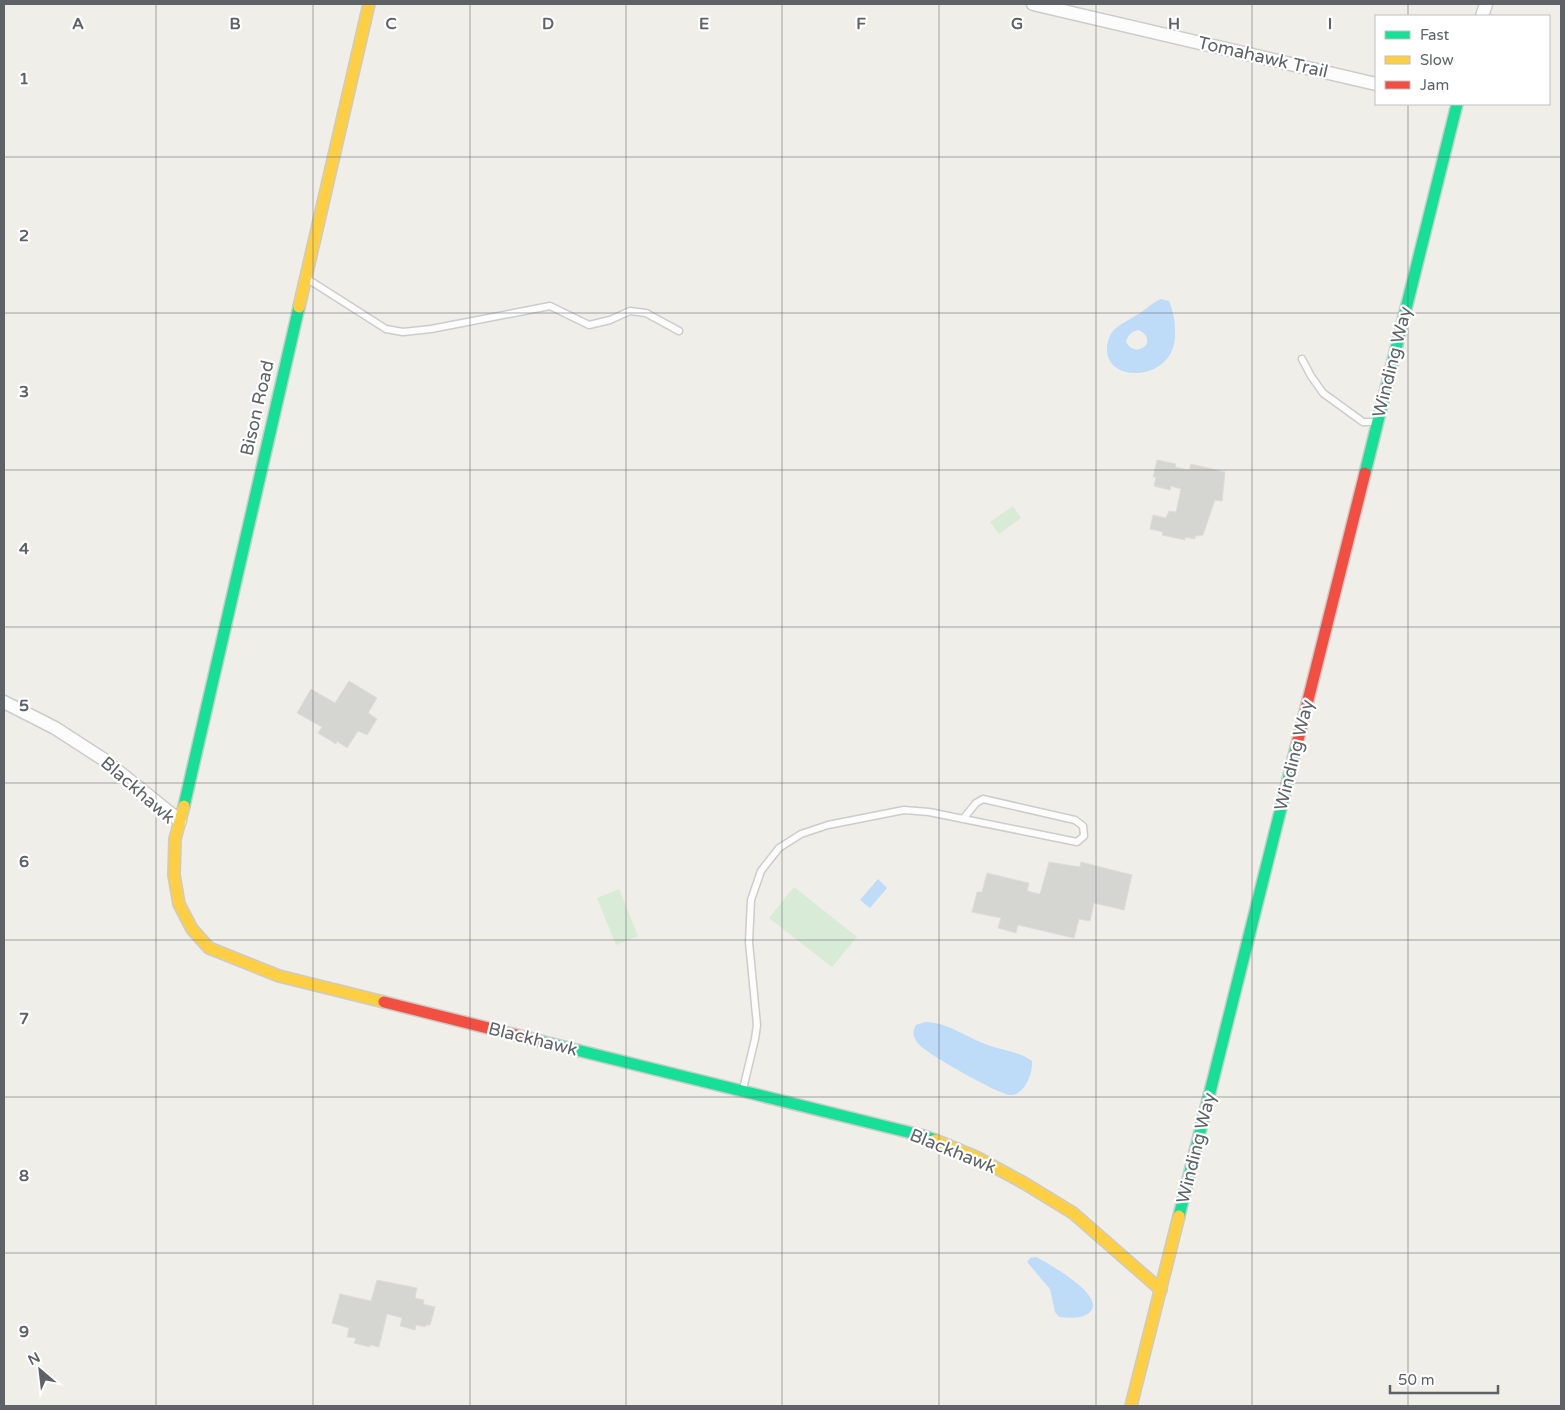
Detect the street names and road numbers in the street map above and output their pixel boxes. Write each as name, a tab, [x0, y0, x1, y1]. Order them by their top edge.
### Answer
street label: Tomahawk Trail	[1196, 31, 1330, 83]
street label: Winding Way	[1368, 304, 1416, 420]
street label: Bison Road	[235, 358, 279, 458]
street label: Winding Way	[1270, 697, 1318, 813]
street label: Blackhawk	[96, 752, 180, 828]
street label: Blackhawk	[486, 1017, 580, 1061]
street label: Winding Way	[1172, 1090, 1220, 1206]
street label: Blackhawk	[907, 1124, 1000, 1178]

